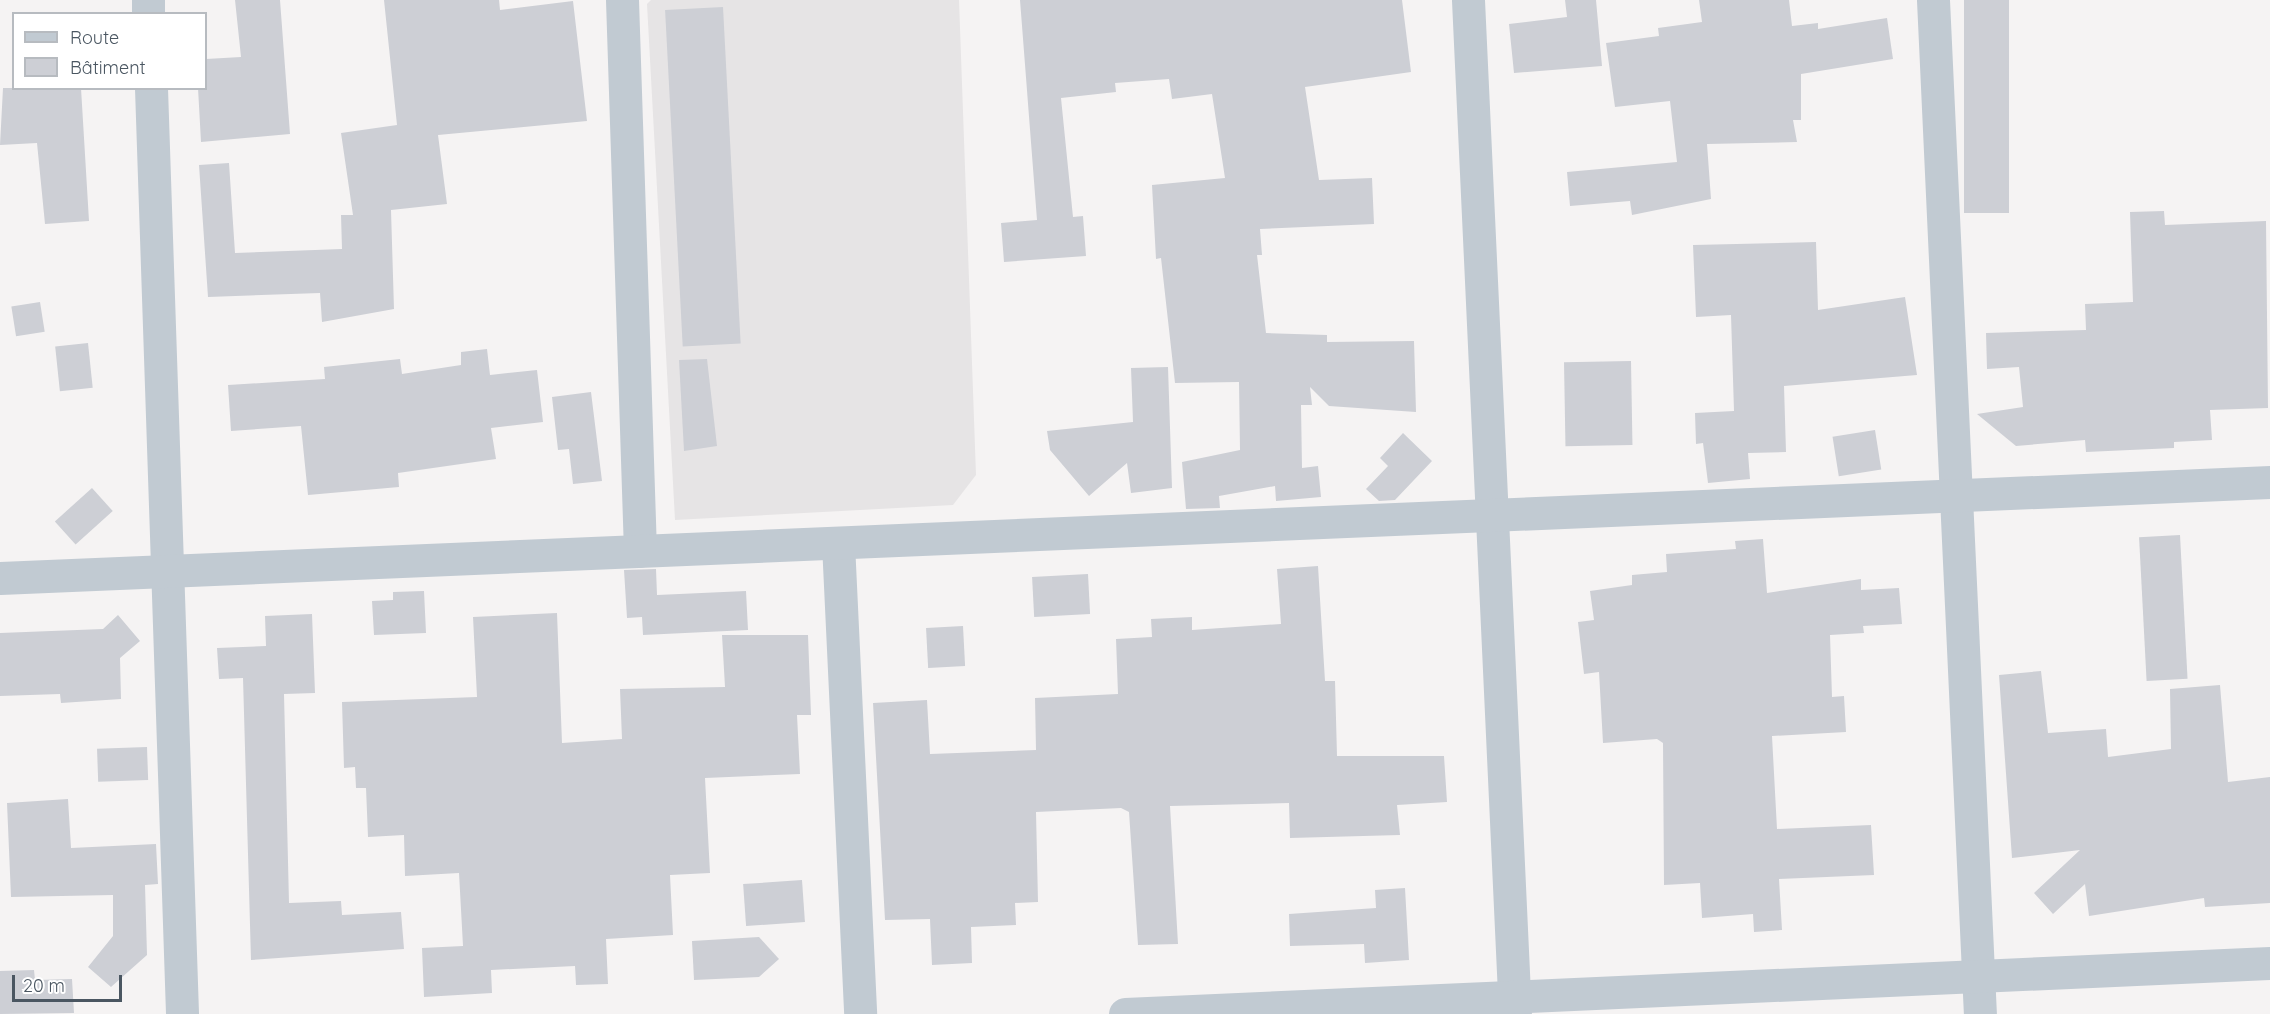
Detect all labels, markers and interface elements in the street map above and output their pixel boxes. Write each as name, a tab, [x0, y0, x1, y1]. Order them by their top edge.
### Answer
legend	[12, 12, 207, 90]
text: Route	[70, 26, 119, 49]
text: Bâtiment	[70, 56, 146, 79]
scale bar	[15, 963, 124, 1001]
text: 20 m	[23, 974, 65, 997]

